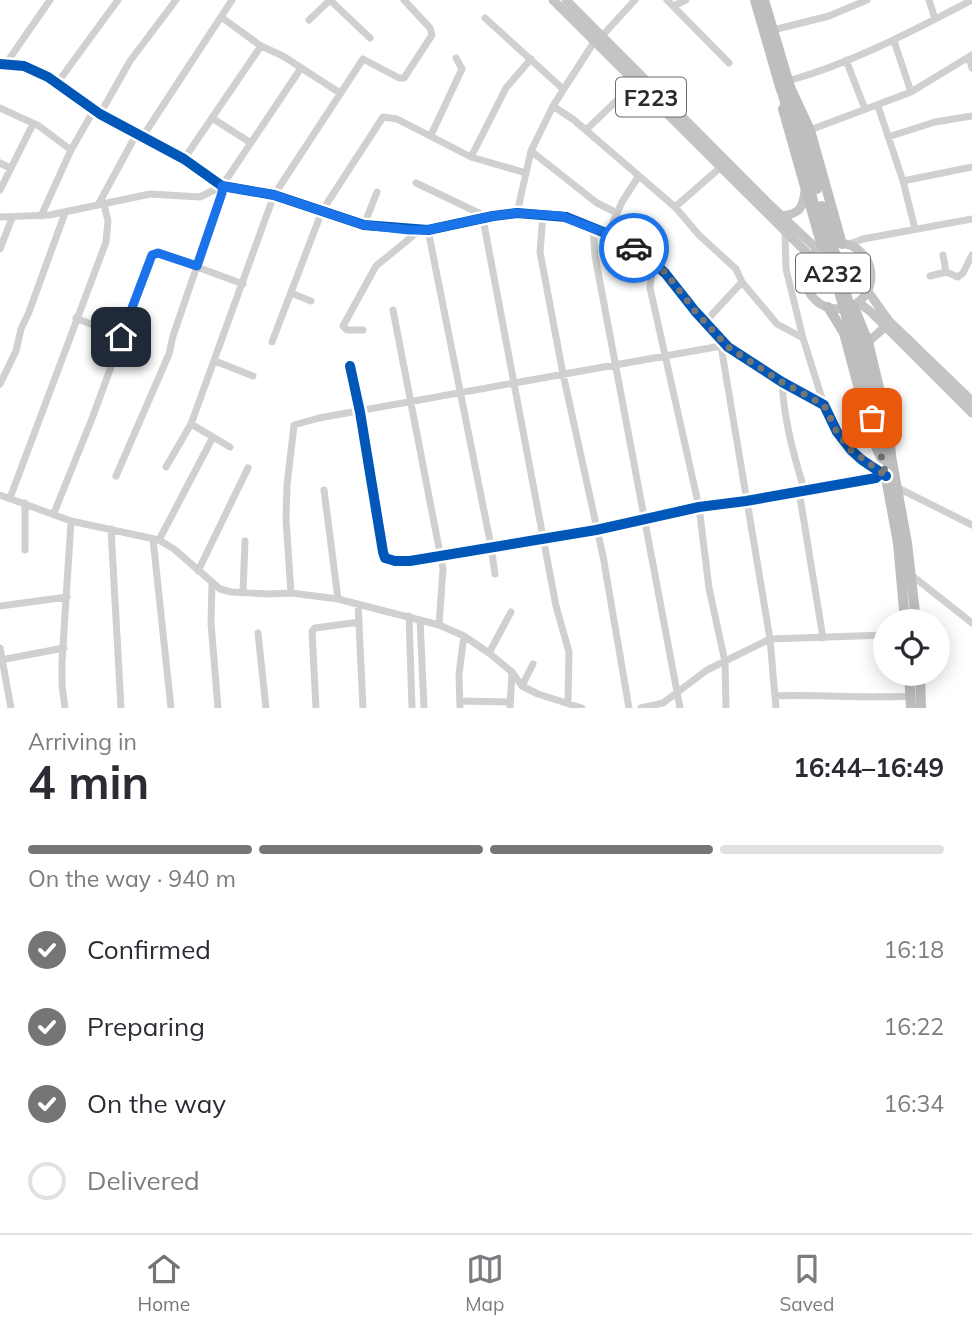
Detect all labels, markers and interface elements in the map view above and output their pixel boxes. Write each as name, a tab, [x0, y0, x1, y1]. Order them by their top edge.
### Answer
road number: F223	[616, 78, 686, 116]
courier	[599, 213, 669, 283]
icon: car	[615, 229, 653, 267]
road number: A232	[796, 254, 870, 292]
pin	[91, 307, 151, 367]
icon: home	[102, 318, 140, 356]
pin	[842, 388, 902, 448]
icon: bag	[853, 399, 891, 437]
map controls	[873, 609, 950, 686]
button: locate	[873, 609, 950, 686]
text: Arriving in	[28, 727, 137, 756]
text: 16:44–16:49	[793, 751, 944, 784]
text: 4 min	[28, 753, 149, 811]
text: On the way · 940 m	[28, 864, 236, 893]
icon: check	[28, 931, 66, 969]
text: Confirmed	[87, 933, 211, 966]
text: 16:18	[884, 935, 944, 964]
icon: check	[28, 1008, 66, 1046]
text: Preparing	[87, 1010, 205, 1043]
text: 16:22	[884, 1012, 944, 1041]
icon: check	[28, 1085, 66, 1123]
text: On the way	[87, 1087, 226, 1120]
text: 16:34	[884, 1089, 944, 1118]
text: Delivered	[87, 1164, 200, 1197]
tab: Home	[138, 1250, 190, 1316]
tab: Map	[465, 1250, 504, 1316]
tab: Saved	[780, 1250, 834, 1316]

